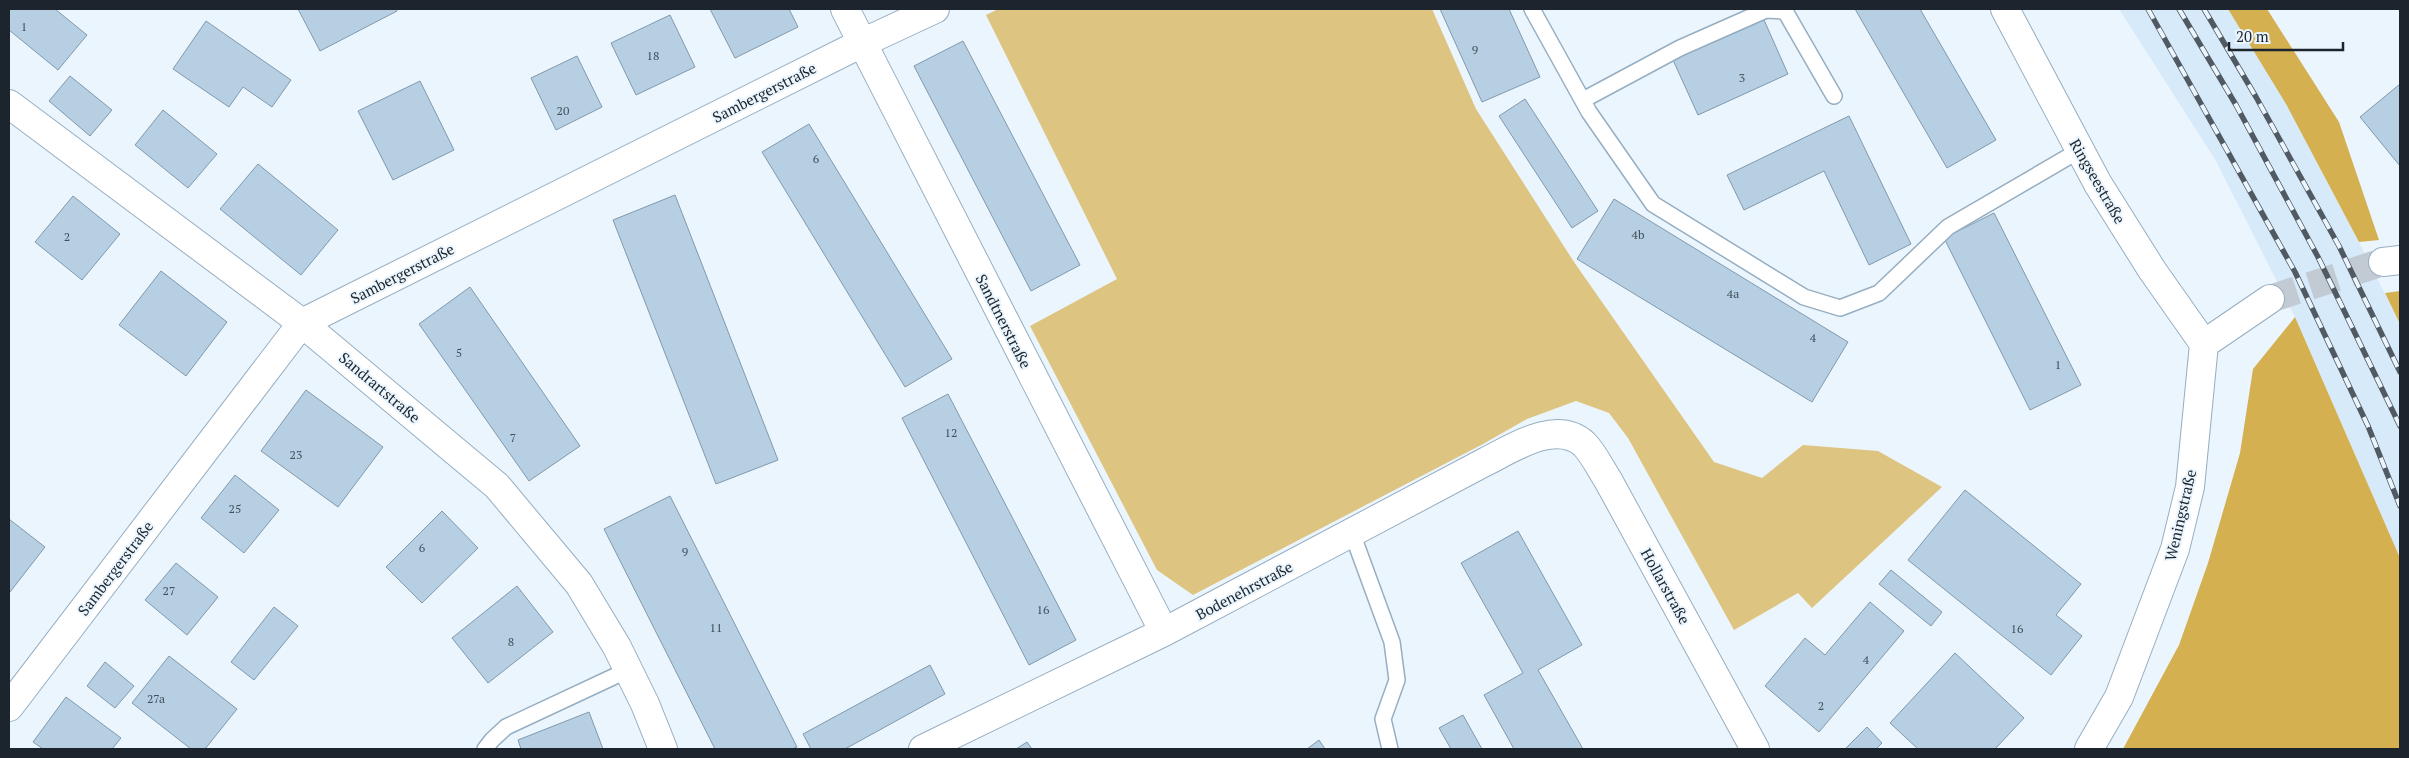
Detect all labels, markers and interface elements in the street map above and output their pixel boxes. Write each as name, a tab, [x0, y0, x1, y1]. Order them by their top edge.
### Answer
house number: 1	[21, 19, 27, 34]
scale bar	[2229, 20, 2343, 52]
text: 20 m	[2236, 26, 2269, 46]
house number: 9	[1472, 42, 1478, 57]
house number: 18	[647, 48, 659, 63]
street label: Sambergerstraße	[709, 57, 819, 127]
house number: 3	[1739, 70, 1745, 85]
house number: 20	[557, 103, 569, 118]
street label: Ringseestraße	[2066, 135, 2130, 227]
house number: 6	[813, 151, 820, 166]
house number: 4b	[1632, 227, 1645, 242]
house number: 2	[64, 229, 70, 244]
street label: Sambergerstraße	[347, 238, 457, 308]
street label: Sandtnerstraße	[972, 271, 1036, 371]
house number: 4a	[1727, 286, 1739, 301]
house number: 4	[1810, 330, 1817, 345]
house number: 5	[456, 345, 462, 360]
street label: Sandrartstraße	[335, 347, 425, 427]
house number: 1	[2055, 357, 2061, 372]
house number: 12	[945, 425, 957, 440]
house number: 7	[510, 430, 516, 445]
house number: 23	[290, 447, 302, 462]
street label: Weningstraße	[2160, 467, 2200, 563]
house number: 25	[229, 501, 241, 516]
street label: Sambergerstraße	[73, 517, 157, 619]
house number: 6	[419, 540, 426, 555]
house number: 9	[682, 544, 688, 559]
street label: Hollarstraße	[1637, 544, 1695, 628]
street label: Bodenehrstraße	[1192, 556, 1296, 624]
house number: 27	[163, 583, 175, 598]
house number: 16	[1037, 602, 1050, 617]
house number: 11	[710, 620, 722, 635]
house number: 16	[2011, 621, 2024, 636]
house number: 8	[508, 634, 514, 649]
house number: 4	[1863, 652, 1870, 667]
house number: 27a	[147, 691, 165, 706]
house number: 2	[1818, 698, 1824, 713]

